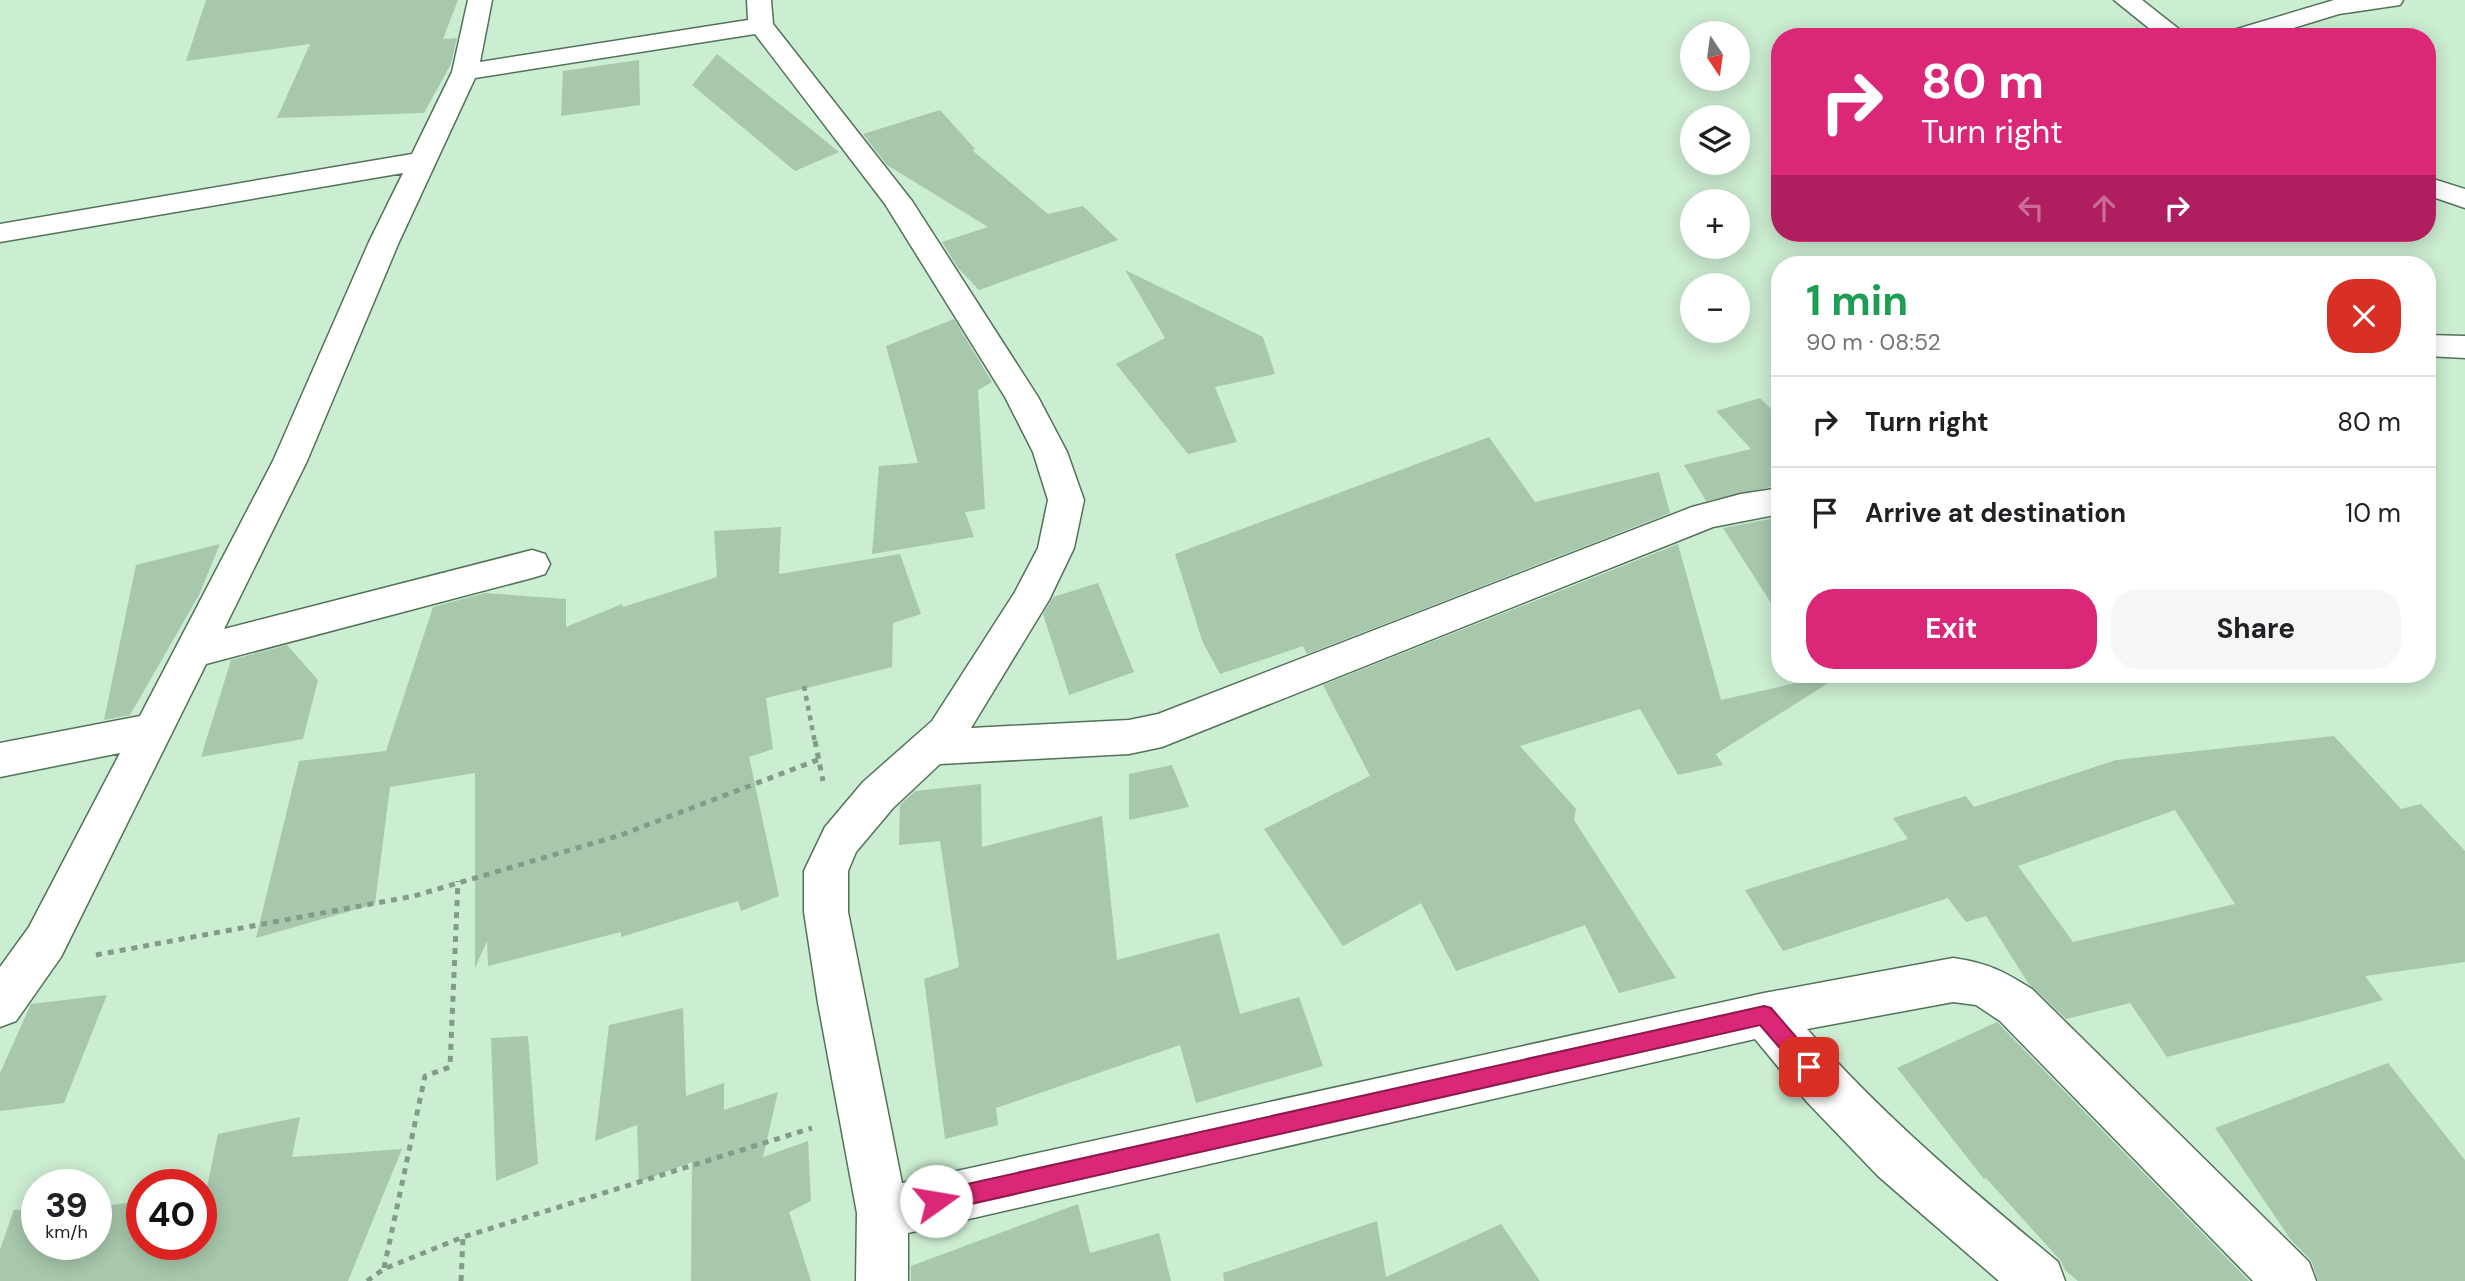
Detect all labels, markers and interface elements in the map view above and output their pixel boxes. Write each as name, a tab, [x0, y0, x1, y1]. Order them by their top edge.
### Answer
north arrow	[1680, 21, 1750, 91]
map controls	[1680, 21, 1750, 343]
text: 80 m	[1921, 49, 2044, 113]
icon: right	[1806, 56, 1897, 147]
button: layers	[1680, 105, 1750, 175]
text: Turn right	[1921, 111, 2063, 153]
button: +	[1680, 189, 1750, 259]
icon: left	[2012, 189, 2050, 227]
icon: ahead	[2085, 189, 2123, 227]
icon: right	[2158, 189, 2196, 227]
button: −	[1680, 273, 1750, 343]
text: 1 min	[1806, 273, 1908, 328]
button: close	[2327, 279, 2401, 353]
text: 90 m · 08:52	[1806, 327, 1941, 357]
icon: right	[1806, 403, 1844, 441]
text: Turn right	[1865, 405, 1989, 439]
text: 80 m	[2337, 405, 2401, 439]
icon: arrive	[1806, 494, 1844, 532]
text: Arrive at destination	[1865, 496, 2126, 530]
text: 10 m	[2345, 496, 2401, 530]
button: Exit	[1806, 589, 2097, 669]
button: Share	[2111, 589, 2401, 669]
pin	[1779, 1037, 1839, 1097]
icon: arrive	[1790, 1048, 1828, 1086]
position arrow	[899, 1164, 973, 1238]
speed limit sign: 40	[126, 1169, 217, 1260]
text: 39	[45, 1182, 88, 1228]
text: km/h	[45, 1220, 88, 1244]

